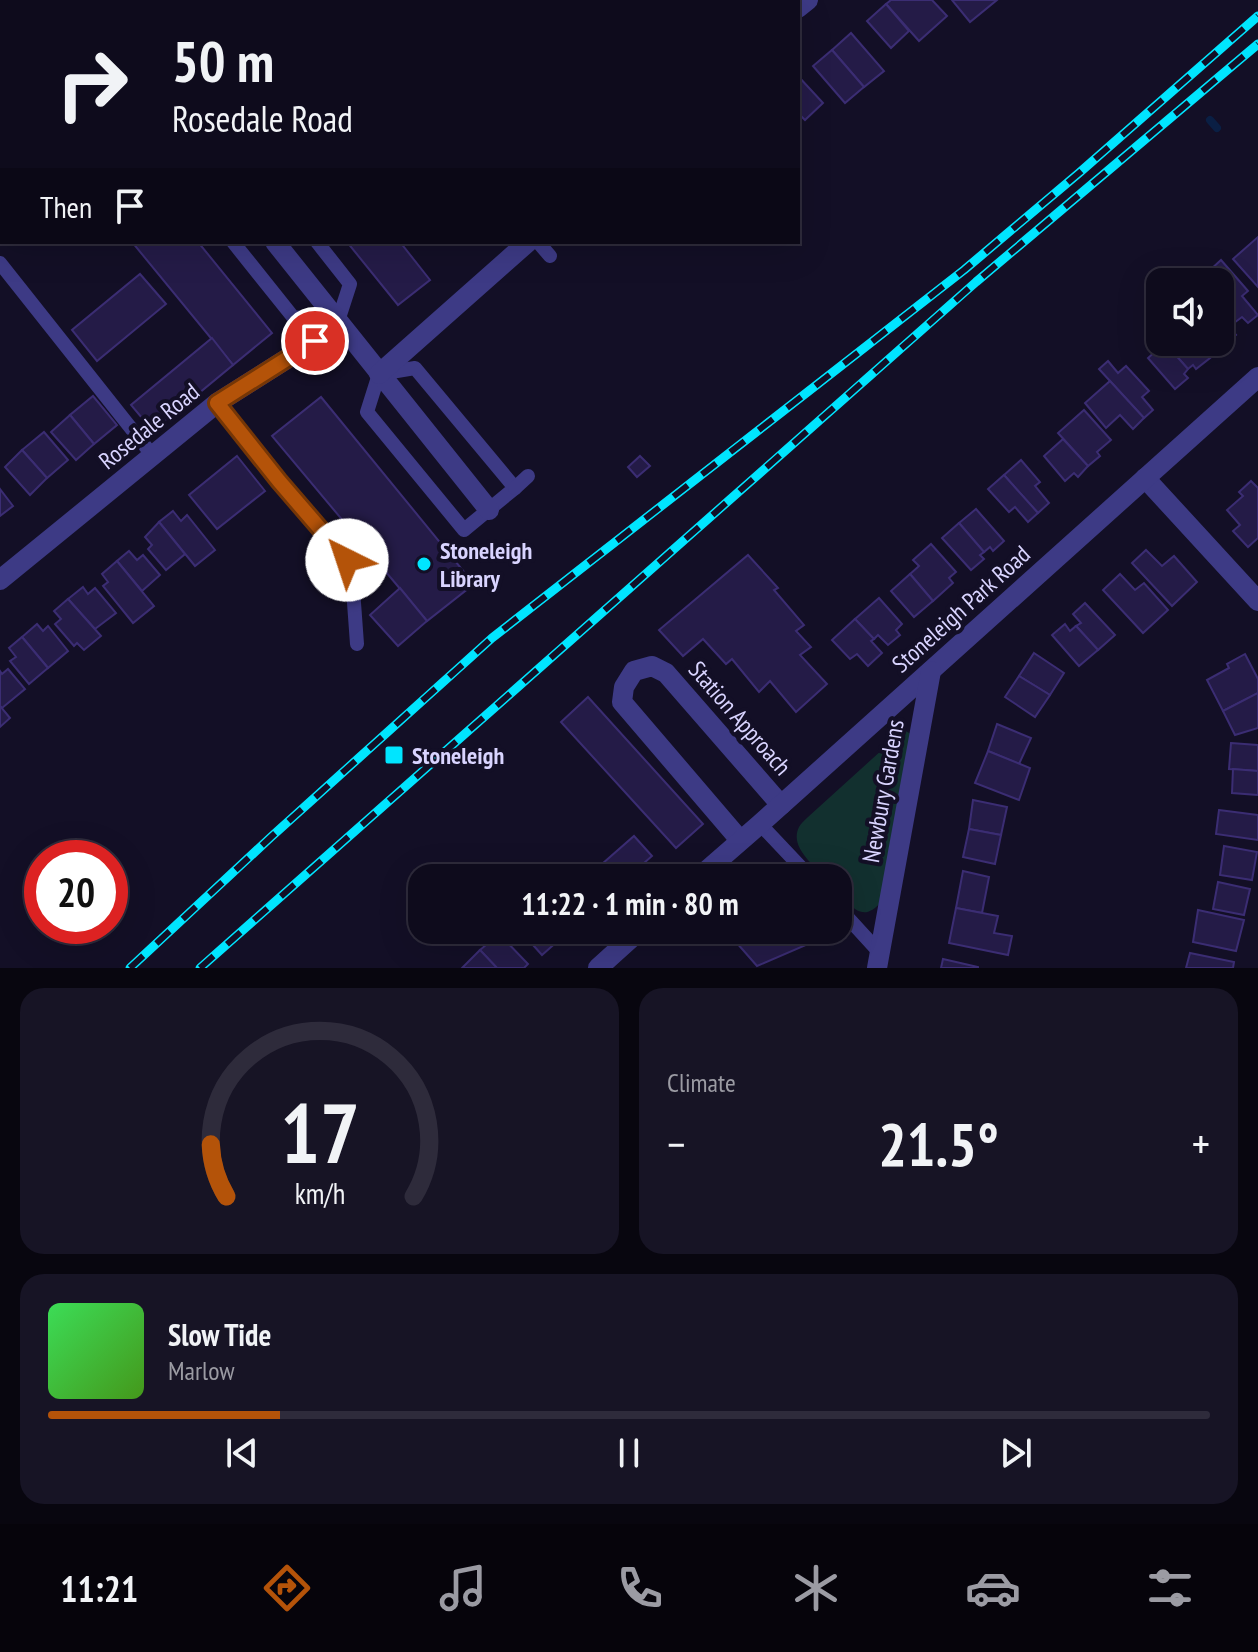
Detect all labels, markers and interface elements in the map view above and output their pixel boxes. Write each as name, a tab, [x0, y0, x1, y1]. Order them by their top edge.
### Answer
text: 50 m	[172, 25, 274, 97]
icon: right	[40, 32, 144, 136]
text: Rosedale Road	[172, 95, 353, 142]
icon: arrive	[108, 184, 152, 228]
text: Then	[40, 187, 92, 226]
map controls	[1146, 268, 1234, 356]
button: sound	[1146, 268, 1234, 356]
pin	[281, 307, 349, 375]
icon: arrive	[293, 319, 337, 363]
street label: Rosedale Road	[92, 376, 206, 476]
position arrow	[305, 518, 389, 602]
place label: Stoneleigh Library	[440, 535, 532, 594]
street label: Stoneleigh Park Road	[885, 539, 1037, 679]
marker: Stoneleigh Library	[415, 555, 433, 573]
street label: Station Approach	[682, 654, 798, 782]
street label: Newbury Gardens	[855, 717, 911, 865]
place label: Stoneleigh	[412, 740, 504, 771]
marker: Stoneleigh	[383, 744, 405, 766]
speed limit sign: 20	[24, 840, 128, 944]
text: 11:22 · 1 min · 80 m	[521, 884, 739, 923]
text: Climate	[667, 1066, 736, 1099]
text: 17	[280, 1078, 359, 1186]
text: 21.5°	[878, 1105, 999, 1183]
text: −	[667, 1115, 685, 1172]
text: +	[1192, 1115, 1210, 1172]
text: km/h	[294, 1175, 345, 1212]
text: Slow Tide	[168, 1315, 271, 1354]
text: Marlow	[168, 1354, 234, 1387]
icon: previous	[220, 1431, 264, 1475]
icon: pause	[607, 1431, 651, 1475]
icon: next	[994, 1431, 1038, 1475]
icon: directions	[259, 1560, 315, 1616]
icon: music	[435, 1560, 491, 1616]
icon: phone	[612, 1560, 668, 1616]
icon: climate	[788, 1560, 844, 1616]
icon: car	[965, 1560, 1021, 1616]
icon: filters	[1142, 1560, 1198, 1616]
text: 11:21	[60, 1565, 138, 1612]

